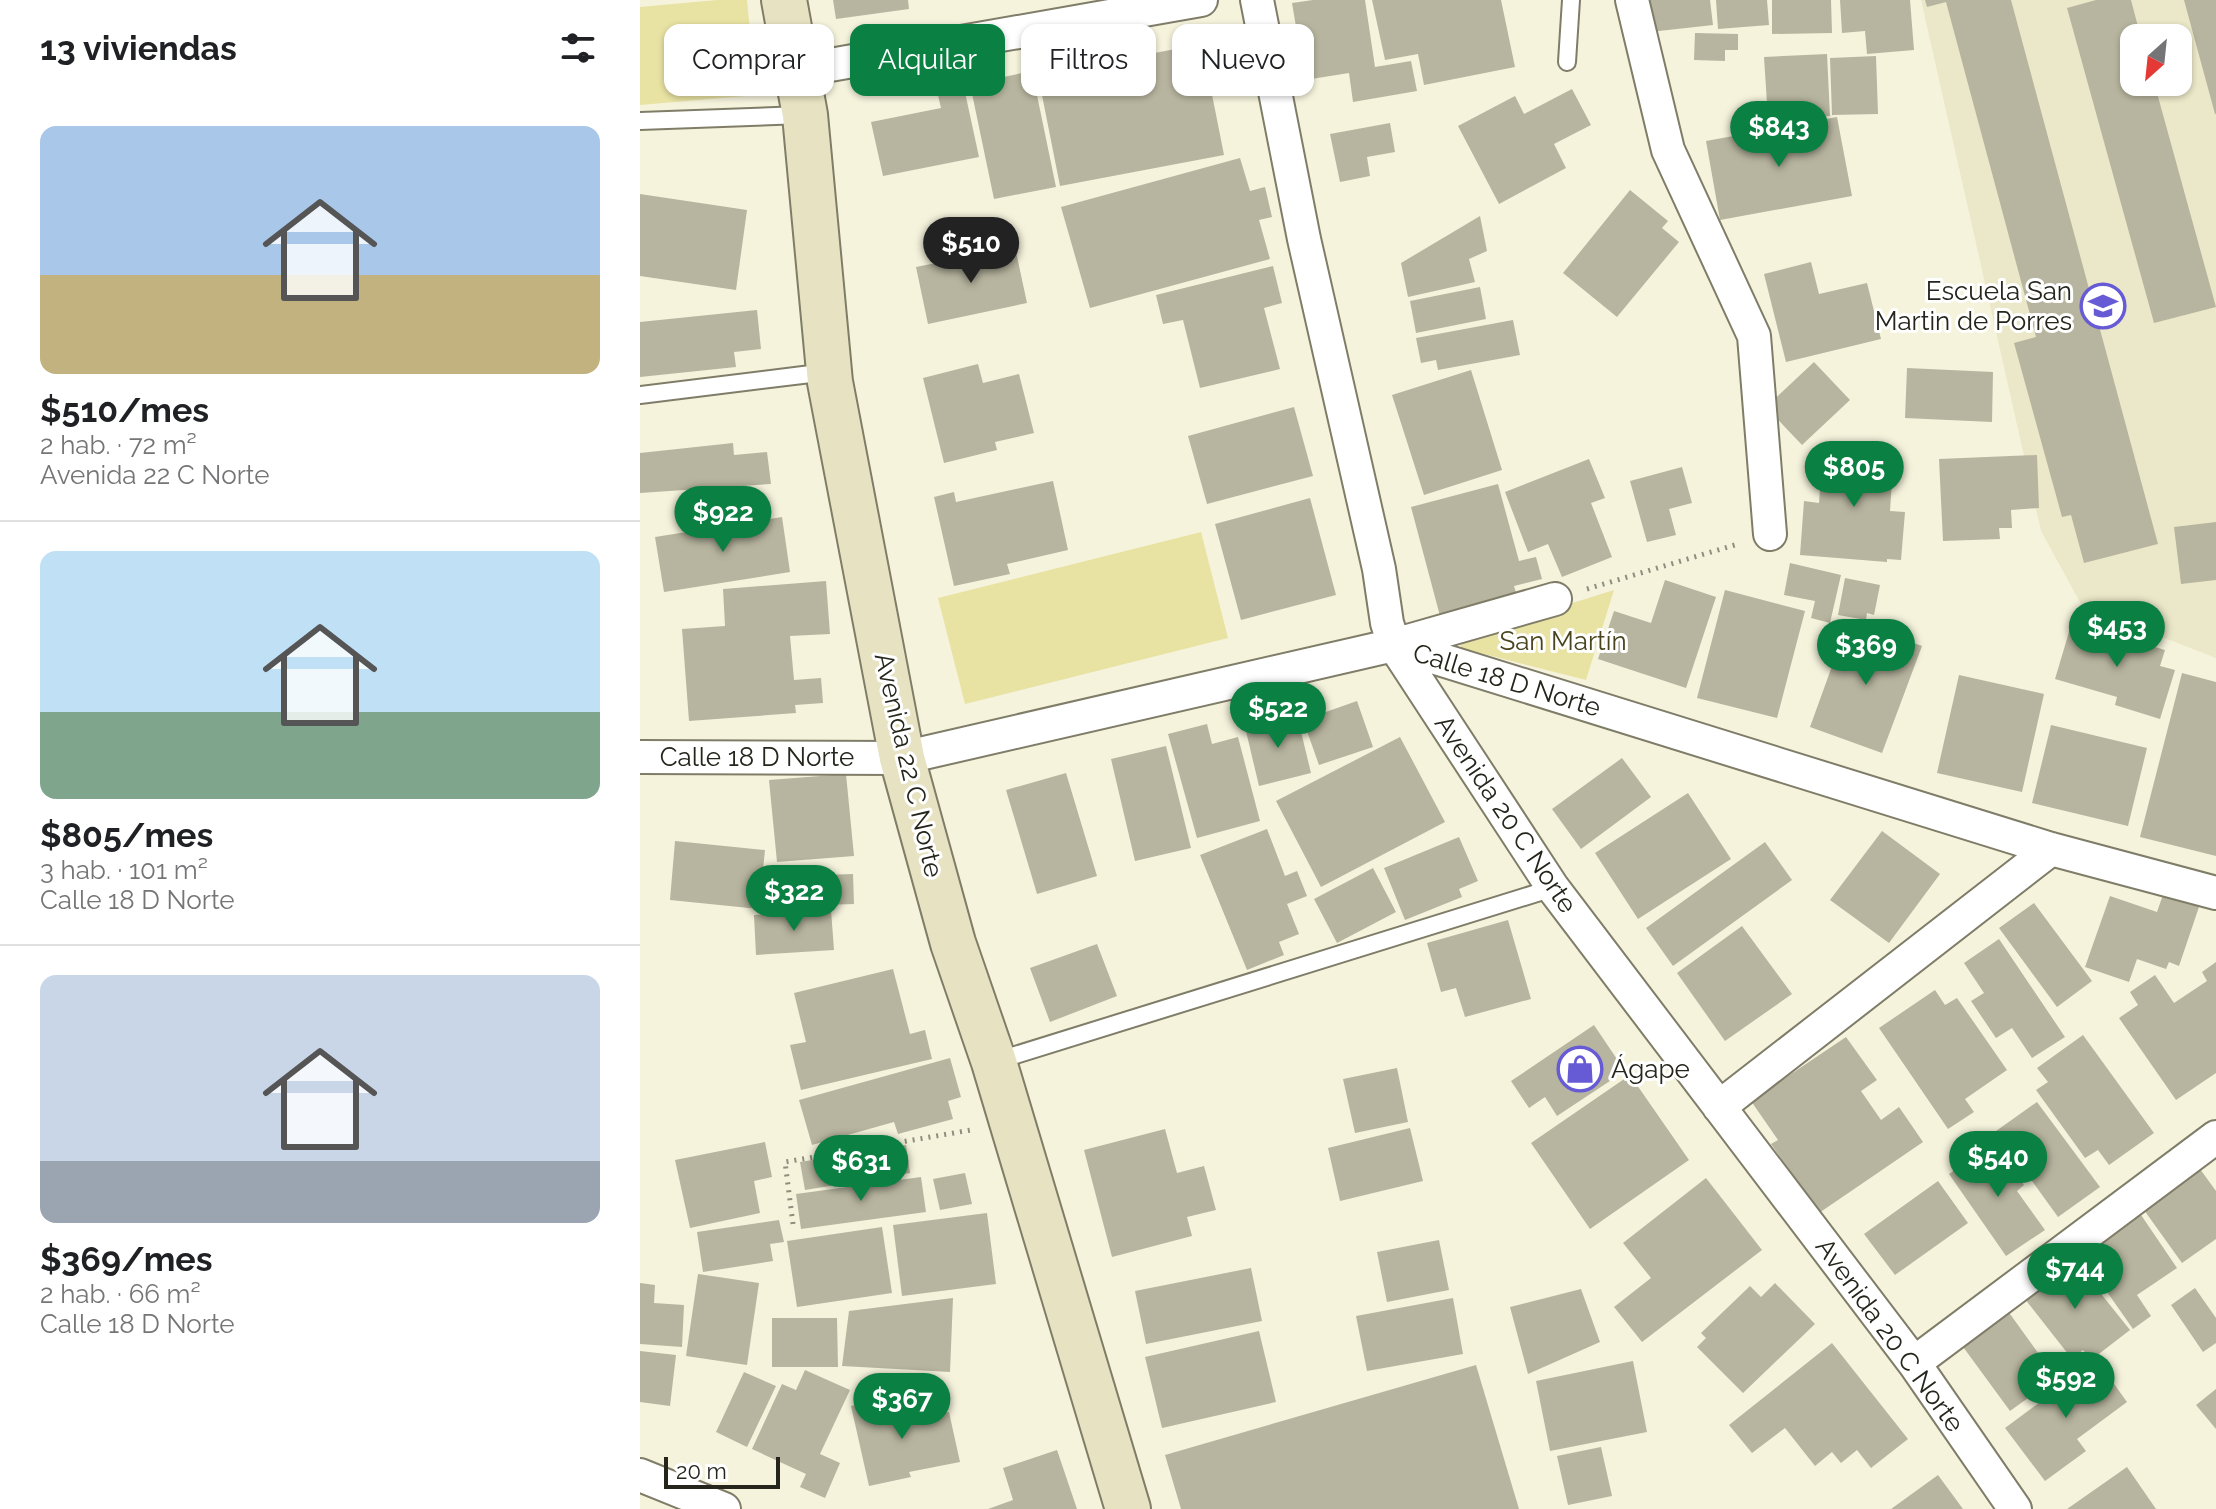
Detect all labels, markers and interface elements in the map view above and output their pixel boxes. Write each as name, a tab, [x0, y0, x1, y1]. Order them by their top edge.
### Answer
chip: Comprar	[664, 24, 834, 96]
chip: Alquilar	[850, 24, 1005, 96]
chip: Filtros	[1021, 24, 1156, 96]
chip: Nuevo	[1172, 24, 1314, 96]
north arrow	[2120, 24, 2192, 96]
map controls	[2120, 24, 2192, 96]
icon: filters	[556, 26, 600, 70]
text: 13 viviendas	[40, 28, 237, 68]
pin: $843	[1732, 101, 1826, 169]
text: $843	[1748, 112, 1810, 142]
icon: home	[248, 178, 392, 322]
pin: $510	[924, 217, 1018, 285]
text: $510	[941, 228, 1001, 258]
place label: Escuela San Martin de Porres	[1875, 276, 2072, 336]
school or university icon: Escuela San Martin de Porres	[2079, 282, 2127, 330]
text: $510/mes	[40, 390, 209, 430]
text: 2 hab. · 72 m²	[40, 430, 197, 460]
pin: $805	[1807, 441, 1901, 509]
text: $805	[1823, 452, 1885, 482]
text: Avenida 22 C Norte	[40, 460, 270, 490]
pin: $922	[676, 486, 770, 554]
text: $922	[692, 497, 754, 527]
pin: $453	[2070, 601, 2164, 669]
icon: home	[248, 603, 392, 747]
text: $453	[2087, 612, 2147, 642]
pin: $369	[1819, 619, 1913, 687]
park label: San Martín	[1499, 626, 1627, 656]
text: $369	[1835, 630, 1897, 660]
street label: Calle 18 D Norte	[1410, 637, 1604, 723]
street label: Avenida 22 C Norte	[869, 650, 949, 880]
pin: $522	[1231, 682, 1325, 750]
text: $522	[1248, 693, 1308, 723]
street label: Avenida 20 C Norte	[1429, 709, 1583, 919]
street label: Calle 18 D Norte	[660, 742, 854, 772]
text: $805/mes	[40, 815, 213, 855]
text: 3 hab. · 101 m²	[40, 855, 208, 885]
pin: $322	[747, 865, 841, 933]
text: $322	[764, 876, 824, 906]
text: Calle 18 D Norte	[40, 885, 235, 915]
icon: home	[248, 1027, 392, 1171]
shop icon: Ágape	[1556, 1045, 1604, 1093]
place label: Ágape	[1611, 1054, 1690, 1084]
pin: $540	[1951, 1131, 2045, 1199]
pin: $631	[814, 1135, 908, 1203]
text: $540	[1967, 1142, 2029, 1172]
text: $631	[831, 1146, 891, 1176]
street label: Avenida 20 C Norte	[1810, 1232, 1970, 1438]
text: $369/mes	[40, 1239, 212, 1279]
pin: $744	[2028, 1243, 2122, 1311]
text: $744	[2045, 1254, 2105, 1284]
text: 2 hab. · 66 m²	[40, 1279, 201, 1309]
text: Calle 18 D Norte	[40, 1309, 235, 1339]
pin: $592	[2019, 1352, 2113, 1420]
text: $592	[2036, 1363, 2096, 1393]
pin: $367	[855, 1373, 949, 1441]
text: $367	[871, 1384, 933, 1414]
scale bar	[664, 1453, 780, 1489]
text: 20 m	[676, 1458, 727, 1484]

